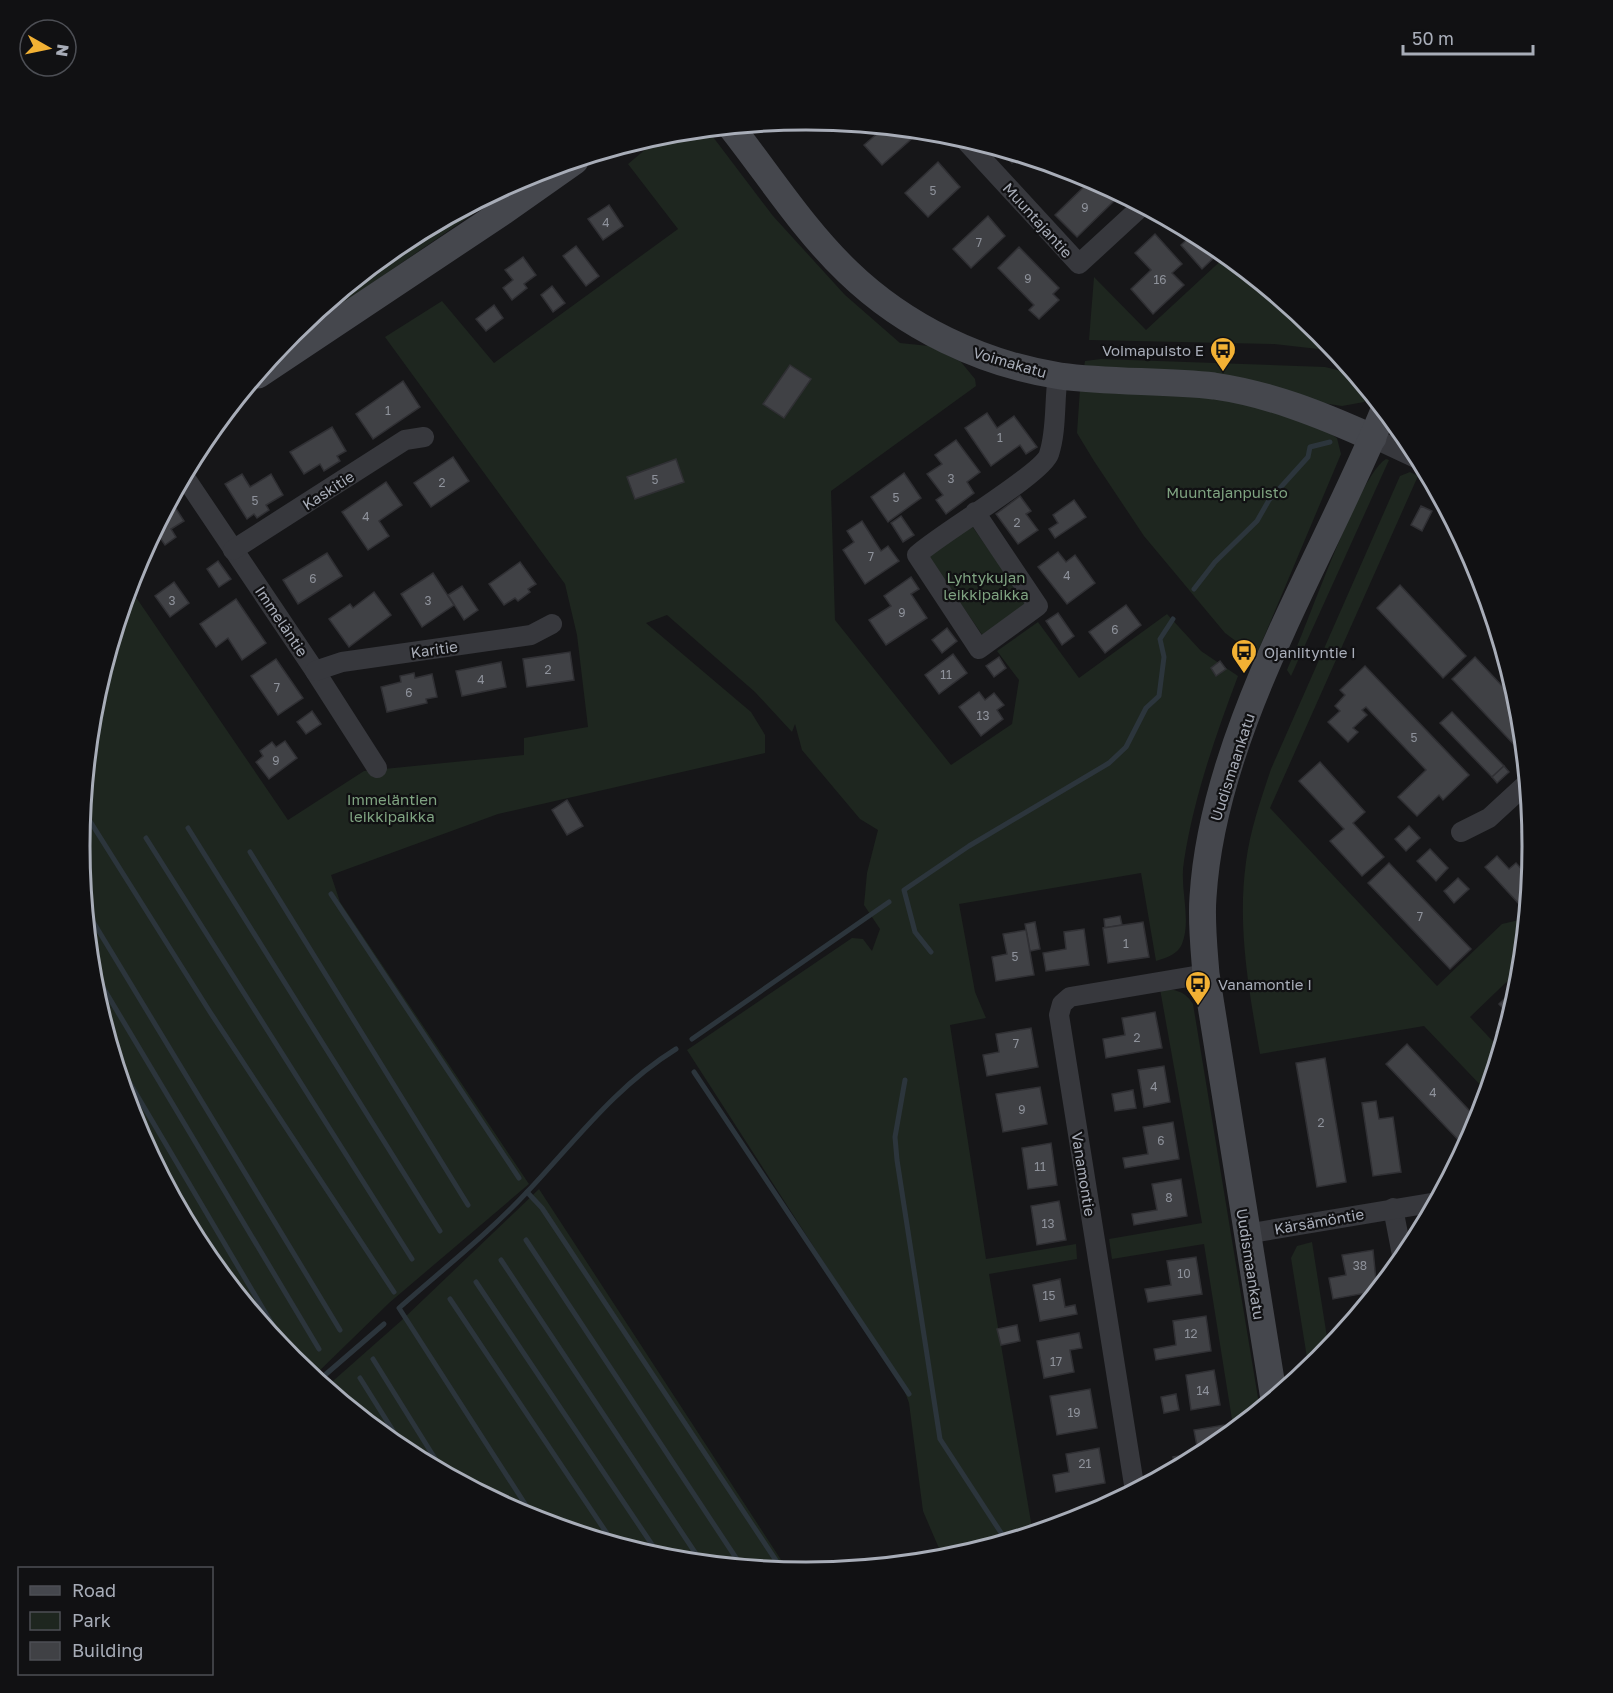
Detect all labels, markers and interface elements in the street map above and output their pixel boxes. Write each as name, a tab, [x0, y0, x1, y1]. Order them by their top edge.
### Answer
north arrow	[18, 18, 78, 78]
scale bar	[1403, 18, 1534, 56]
text: 50 m	[1412, 27, 1454, 49]
text: N	[52, 43, 74, 58]
street label: Muuntajantie	[1000, 179, 1077, 261]
house number: 5	[930, 183, 937, 198]
house number: 9	[1081, 200, 1089, 215]
house number: 4	[602, 215, 610, 230]
house number: 7	[976, 235, 982, 250]
house number: 9	[1024, 271, 1032, 286]
house number: 16	[1153, 272, 1167, 287]
bus stop icon: Voimapuisto E	[1208, 335, 1238, 373]
place label: Voimapuisto E	[1102, 341, 1204, 359]
street label: Voimakatu	[971, 343, 1049, 381]
house number: 1	[385, 403, 391, 418]
house number: 1	[997, 430, 1003, 445]
street label: Kaskitie	[299, 467, 357, 513]
house number: 3	[947, 471, 955, 486]
house number: 5	[652, 472, 659, 487]
house number: 2	[439, 475, 446, 490]
park label: Muuntajanpuisto	[1166, 483, 1288, 501]
house number: 5	[893, 490, 900, 505]
house number: 5	[252, 493, 259, 508]
house number: 4	[362, 509, 370, 524]
house number: 2	[1014, 515, 1021, 530]
house number: 7	[868, 549, 874, 564]
park label: Lyhtykujan leikkipaikka	[943, 568, 1029, 603]
house number: 4	[1063, 568, 1071, 583]
house number: 6	[309, 571, 317, 586]
street label: Immeläntie	[252, 582, 312, 660]
house number: 3	[168, 593, 176, 608]
house number: 3	[424, 593, 432, 608]
house number: 9	[898, 605, 906, 620]
house number: 6	[1111, 622, 1119, 637]
street label: Karitie	[409, 637, 459, 661]
bus stop icon: Ojaniityntie I	[1229, 637, 1259, 675]
place label: Ojaniityntie I	[1264, 643, 1356, 661]
house number: 2	[545, 662, 552, 677]
house number: 11	[940, 667, 952, 682]
house number: 4	[477, 672, 485, 687]
house number: 7	[274, 680, 280, 695]
house number: 6	[405, 685, 413, 700]
house number: 13	[977, 708, 989, 723]
street label: Uudismaankatu	[1206, 711, 1258, 823]
house number: 5	[1411, 730, 1418, 745]
house number: 9	[272, 753, 280, 768]
park label: Immeläntien leikkipaikka	[347, 790, 437, 825]
house number: 7	[1417, 909, 1423, 924]
house number: 1	[1123, 936, 1129, 951]
house number: 5	[1012, 949, 1019, 964]
bus stop icon: Vanamontie I	[1183, 969, 1213, 1007]
place label: Vanamontie I	[1218, 975, 1312, 993]
house number: 2	[1134, 1030, 1141, 1045]
house number: 7	[1013, 1036, 1019, 1051]
house number: 4	[1150, 1079, 1158, 1094]
house number: 4	[1429, 1085, 1437, 1100]
house number: 9	[1018, 1102, 1026, 1117]
house number: 2	[1318, 1115, 1325, 1130]
street label: Vanamontie	[1068, 1130, 1100, 1218]
house number: 6	[1157, 1133, 1165, 1148]
house number: 11	[1034, 1159, 1046, 1174]
house number: 8	[1165, 1190, 1173, 1205]
street label: Kärsämöntie	[1273, 1204, 1366, 1238]
street label: Uudismaankatu	[1233, 1207, 1269, 1321]
house number: 13	[1042, 1216, 1054, 1231]
house number: 38	[1353, 1258, 1367, 1273]
house number: 10	[1177, 1266, 1191, 1281]
house number: 15	[1043, 1288, 1055, 1303]
house number: 12	[1185, 1326, 1197, 1341]
house number: 17	[1050, 1354, 1062, 1369]
house number: 14	[1196, 1383, 1210, 1398]
house number: 19	[1067, 1405, 1081, 1420]
house number: 21	[1079, 1456, 1092, 1471]
legend	[18, 1567, 213, 1675]
text: Road	[72, 1579, 116, 1601]
text: Park	[72, 1609, 111, 1631]
text: Building	[72, 1639, 143, 1661]

